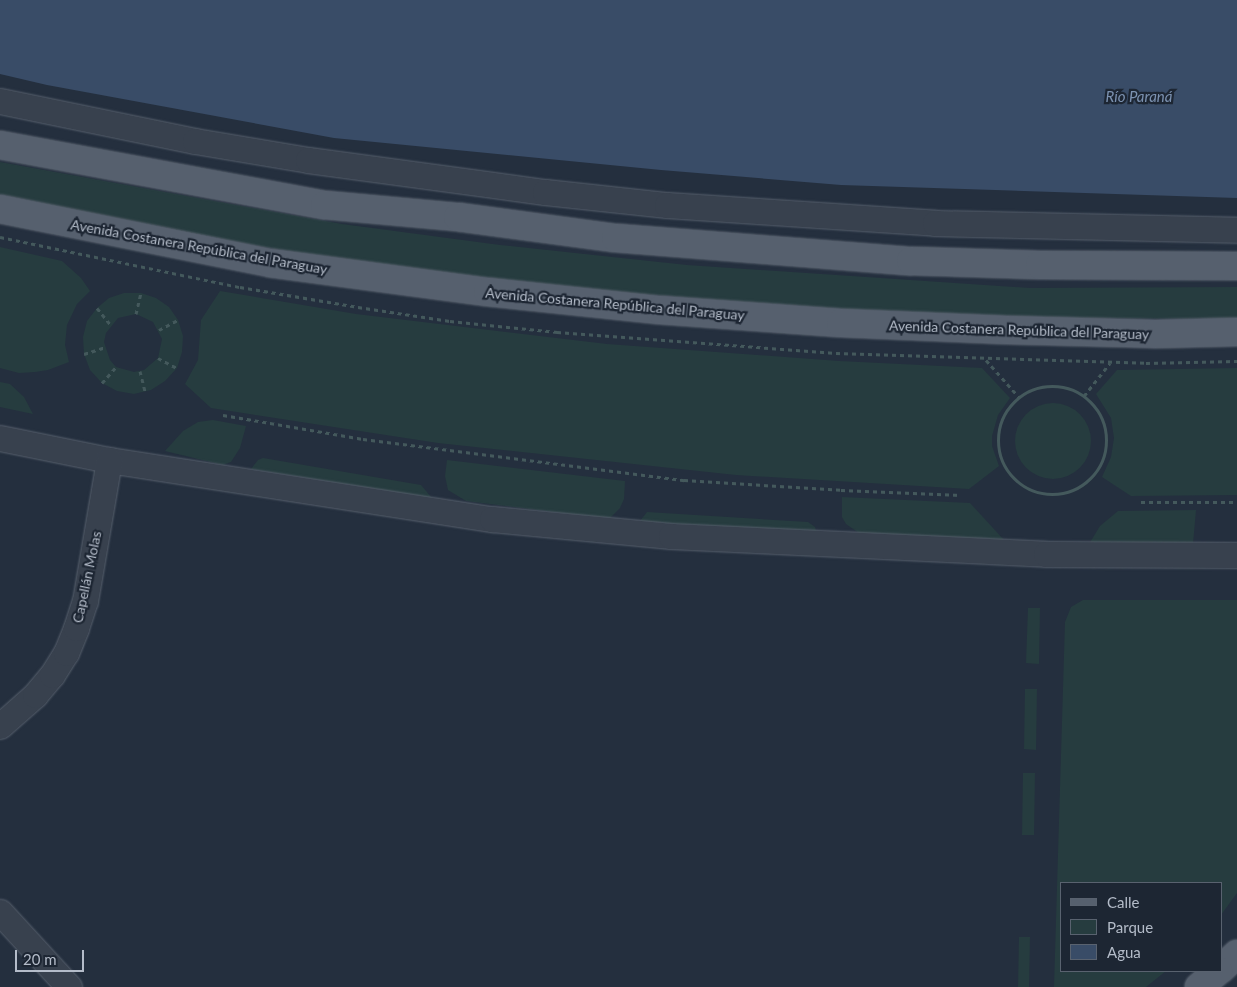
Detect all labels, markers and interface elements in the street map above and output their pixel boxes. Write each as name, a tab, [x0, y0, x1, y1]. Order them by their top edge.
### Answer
water label: Río Paraná	[1106, 88, 1172, 106]
street label: Avenida Costanera República del Paraguay	[69, 216, 329, 278]
street label: Avenida Costanera República del Paraguay	[485, 284, 745, 324]
street label: Avenida Costanera República del Paraguay	[889, 317, 1149, 343]
street label: Capellán Molas	[69, 529, 105, 625]
legend	[1060, 882, 1222, 972]
text: Calle	[1107, 893, 1139, 911]
text: Parque	[1107, 918, 1153, 936]
scale bar	[18, 940, 86, 972]
text: Agua	[1107, 943, 1141, 961]
text: 20 m	[23, 950, 57, 968]

